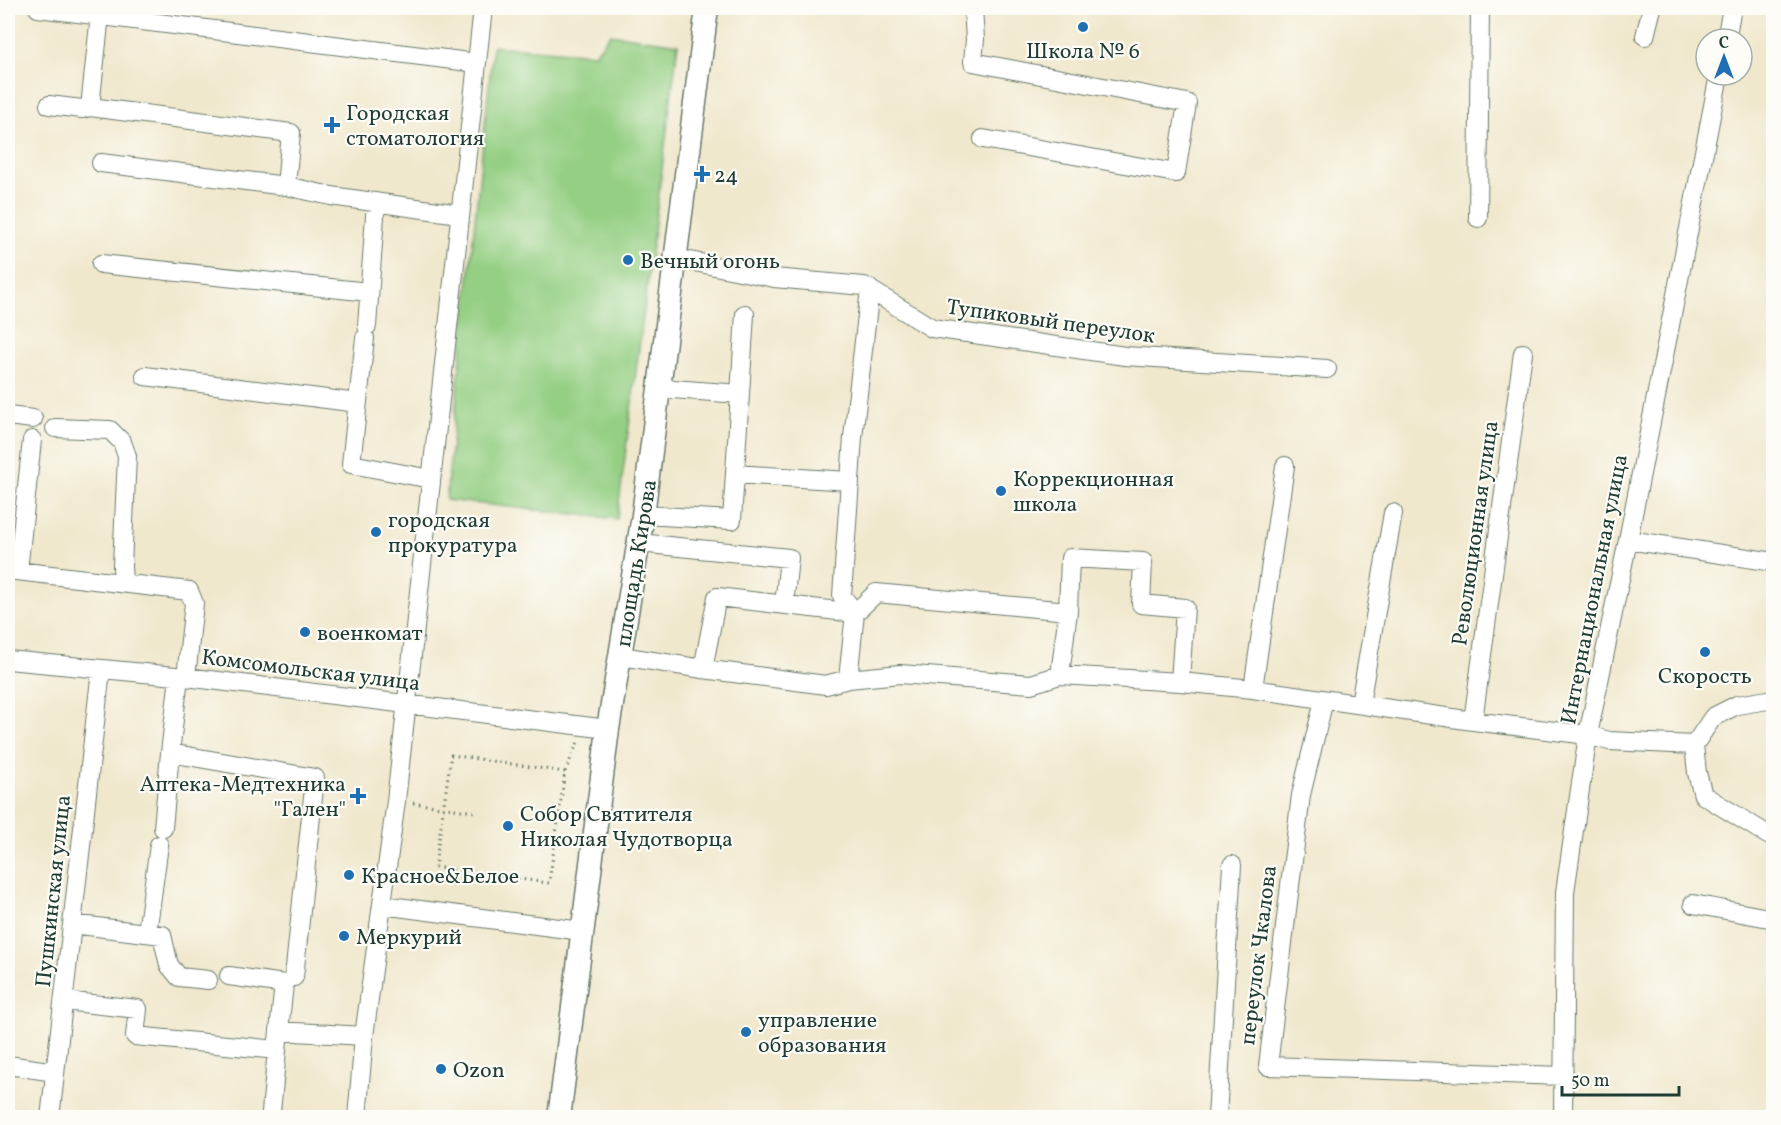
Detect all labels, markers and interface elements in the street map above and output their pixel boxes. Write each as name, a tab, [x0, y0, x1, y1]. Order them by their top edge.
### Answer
marker: Школа № 6	[1076, 20, 1090, 34]
north arrow	[1694, 27, 1754, 87]
text: С	[1719, 33, 1729, 55]
place label: Школа № 6	[1026, 37, 1140, 68]
place label: Городская стоматология	[346, 99, 484, 155]
marker: Городская стоматология	[323, 116, 341, 134]
place label: 24	[714, 161, 738, 192]
marker: 24	[695, 167, 709, 181]
place label: Вечный огонь	[640, 247, 780, 278]
marker: Вечный огонь	[621, 253, 635, 267]
street label: Тупиковый переулок	[944, 292, 1157, 352]
street label: Революционная улица	[1445, 419, 1508, 648]
street label: Интернациональная улица	[1554, 452, 1637, 727]
place label: Коррекционная школа	[1013, 465, 1174, 521]
street label: площадь Кирова	[609, 477, 666, 649]
marker: Коррекционная школа	[994, 484, 1008, 498]
place label: городская прокуратура	[388, 506, 518, 562]
marker: городская прокуратура	[369, 525, 383, 539]
place label: военкомат	[317, 619, 423, 650]
marker: военкомат	[298, 625, 312, 639]
street label: Комсомольская улица	[200, 643, 422, 700]
marker: Скорость	[1698, 645, 1712, 659]
place label: Скорость	[1658, 662, 1752, 693]
place label: Аптека-Медтехника "Гален"	[140, 770, 346, 826]
marker: Аптека-Медтехника "Гален"	[351, 789, 365, 803]
street label: Пушкинская улица	[29, 793, 80, 989]
place label: Собор Святителя Николая Чудотворца	[520, 800, 733, 856]
marker: Собор Святителя Николая Чудотворца	[501, 819, 515, 833]
place label: Красное&Белое	[361, 862, 519, 893]
street label: переулок Чкалова	[1233, 864, 1286, 1047]
marker: Красное&Белое	[342, 868, 356, 882]
place label: Меркурий	[356, 923, 462, 954]
marker: Меркурий	[337, 929, 351, 943]
place label: управление образования	[758, 1006, 887, 1062]
marker: управление образования	[739, 1025, 753, 1039]
place label: Ozon	[453, 1056, 505, 1087]
scale bar	[1562, 1059, 1679, 1097]
marker: Ozon	[434, 1062, 448, 1076]
text: 50 m	[1571, 1069, 1610, 1094]

